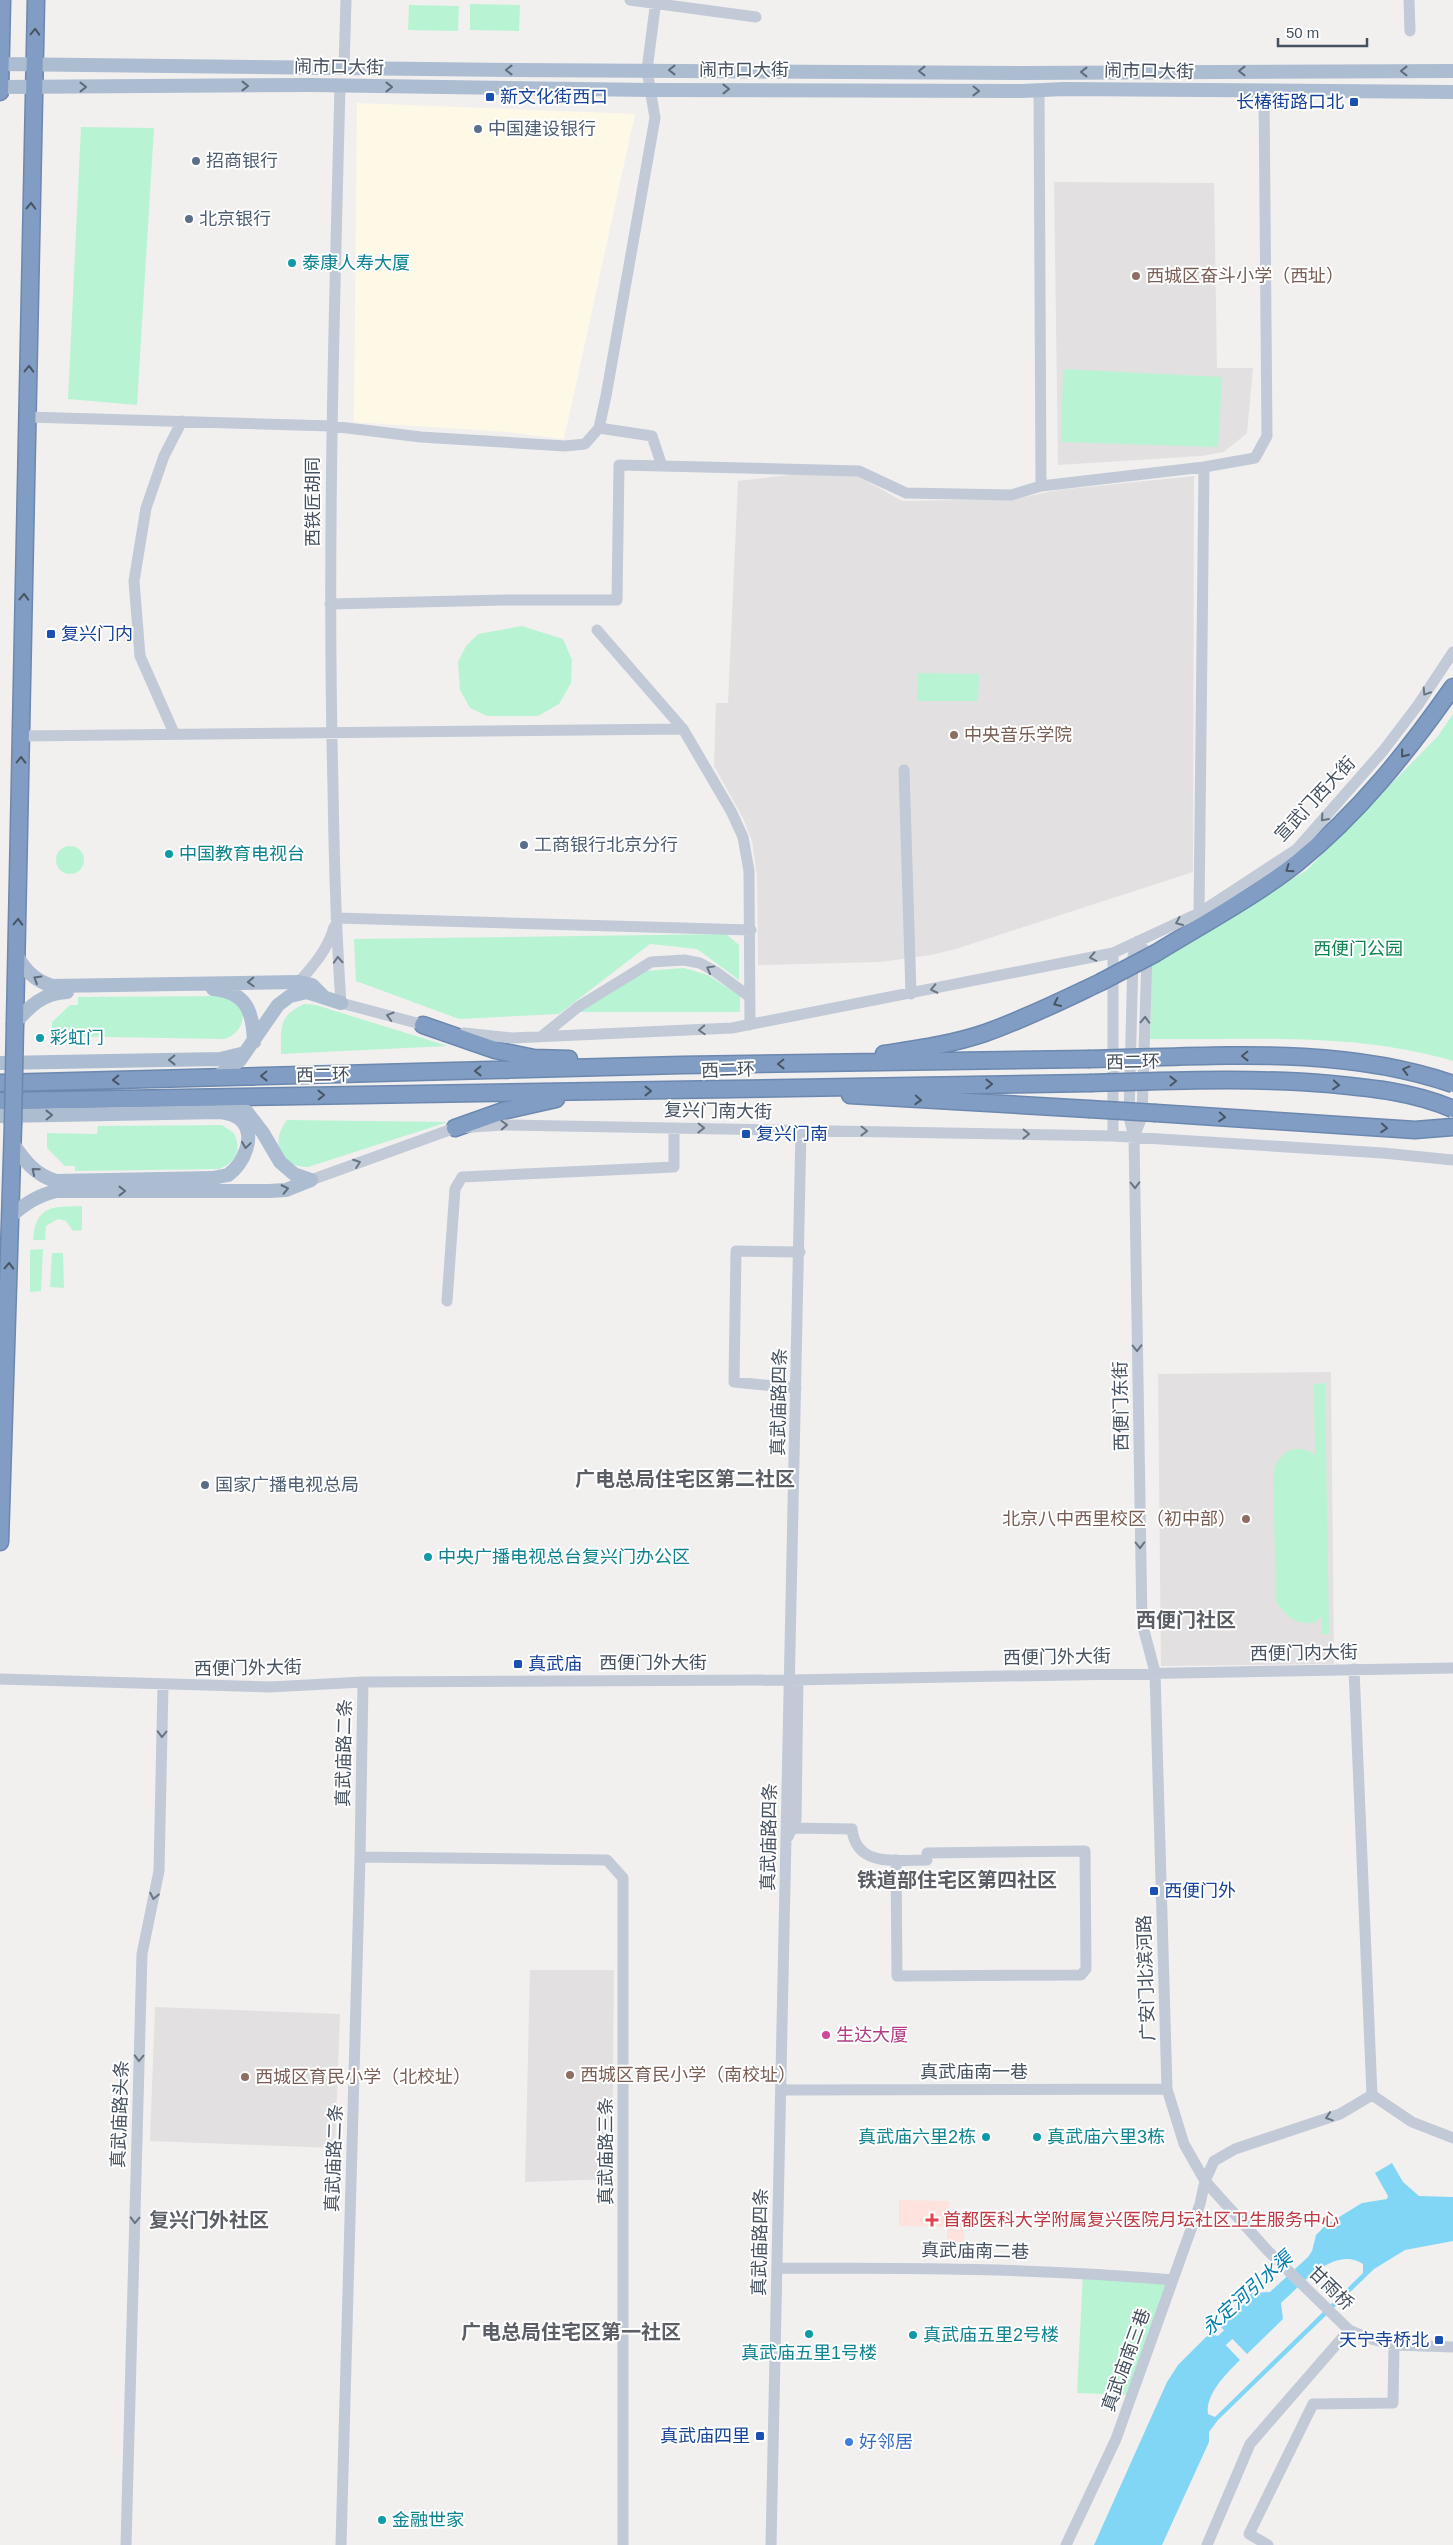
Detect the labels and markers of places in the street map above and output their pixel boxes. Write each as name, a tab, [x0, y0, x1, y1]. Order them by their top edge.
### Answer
place label: 新文化街西口	[500, 87, 608, 107]
marker: 新文化街西口	[484, 91, 496, 103]
place label: 长椿街路口北	[1236, 92, 1344, 112]
marker: 长椿街路口北	[1348, 96, 1360, 108]
place label: 中国建设银行	[488, 119, 596, 139]
marker: 中国建设银行	[472, 123, 484, 135]
place label: 招商银行	[206, 151, 278, 171]
marker: 招商银行	[190, 155, 202, 167]
place label: 北京银行	[199, 209, 271, 229]
marker: 北京银行	[183, 213, 195, 225]
place label: 泰康人寿大厦	[302, 253, 410, 273]
marker: 泰康人寿大厦	[286, 257, 298, 269]
place label: 西城区奋斗小学（西址）	[1146, 266, 1344, 286]
marker: 西城区奋斗小学（西址）	[1130, 270, 1142, 282]
place label: 复兴门内	[61, 624, 133, 644]
marker: 复兴门内	[45, 628, 57, 640]
place label: 中央音乐学院	[964, 725, 1072, 745]
marker: 中央音乐学院	[948, 729, 960, 741]
place label: 工商银行北京分行	[534, 835, 678, 855]
marker: 工商银行北京分行	[518, 839, 530, 851]
place label: 中国教育电视台	[179, 844, 305, 864]
marker: 中国教育电视台	[163, 848, 175, 860]
place label: 彩虹门	[50, 1028, 104, 1048]
marker: 彩虹门	[34, 1032, 46, 1044]
place label: 复兴门南	[756, 1124, 828, 1144]
marker: 复兴门南	[740, 1128, 752, 1140]
place label: 国家广播电视总局	[215, 1475, 359, 1495]
marker: 国家广播电视总局	[199, 1479, 211, 1491]
place label: 北京八中西里校区（初中部）	[1002, 1509, 1236, 1529]
marker: 北京八中西里校区（初中部）	[1240, 1513, 1252, 1525]
place label: 中央广播电视总台复兴门办公区	[438, 1547, 690, 1567]
marker: 中央广播电视总台复兴门办公区	[422, 1551, 434, 1563]
place label: 真武庙	[528, 1654, 582, 1674]
marker: 真武庙	[512, 1658, 524, 1670]
place label: 西便门外	[1164, 1881, 1236, 1901]
marker: 西便门外	[1148, 1885, 1160, 1897]
place label: 生达大厦	[836, 2025, 908, 2045]
marker: 生达大厦	[820, 2029, 832, 2041]
place label: 西城区育民小学（南校址）	[580, 2065, 796, 2085]
place label: 西城区育民小学（北校址）	[255, 2067, 471, 2087]
marker: 西城区育民小学（南校址）	[564, 2069, 576, 2081]
marker: 西城区育民小学（北校址）	[239, 2071, 251, 2083]
place label: 真武庙六里2栋	[858, 2127, 976, 2147]
place label: 真武庙六里3栋	[1047, 2127, 1165, 2147]
marker: 真武庙六里2栋	[980, 2131, 992, 2143]
marker: 真武庙六里3栋	[1031, 2131, 1043, 2143]
place label: 首都医科大学附属复兴医院月坛社区卫生服务中心	[943, 2210, 1339, 2230]
marker: 首都医科大学附属复兴医院月坛社区卫生服务中心	[925, 2213, 939, 2227]
place label: 真武庙五里2号楼	[923, 2325, 1059, 2345]
marker: 真武庙五里1号楼	[803, 2328, 815, 2340]
marker: 真武庙五里2号楼	[907, 2329, 919, 2341]
place label: 天宁寺桥北	[1339, 2330, 1429, 2350]
marker: 天宁寺桥北	[1433, 2334, 1445, 2346]
place label: 真武庙五里1号楼	[741, 2343, 877, 2363]
place label: 真武庙四里	[660, 2426, 750, 2446]
marker: 真武庙四里	[754, 2430, 766, 2442]
place label: 好邻居	[859, 2432, 913, 2452]
marker: 好邻居	[843, 2436, 855, 2448]
place label: 金融世家	[392, 2510, 464, 2530]
marker: 金融世家	[376, 2514, 388, 2526]

